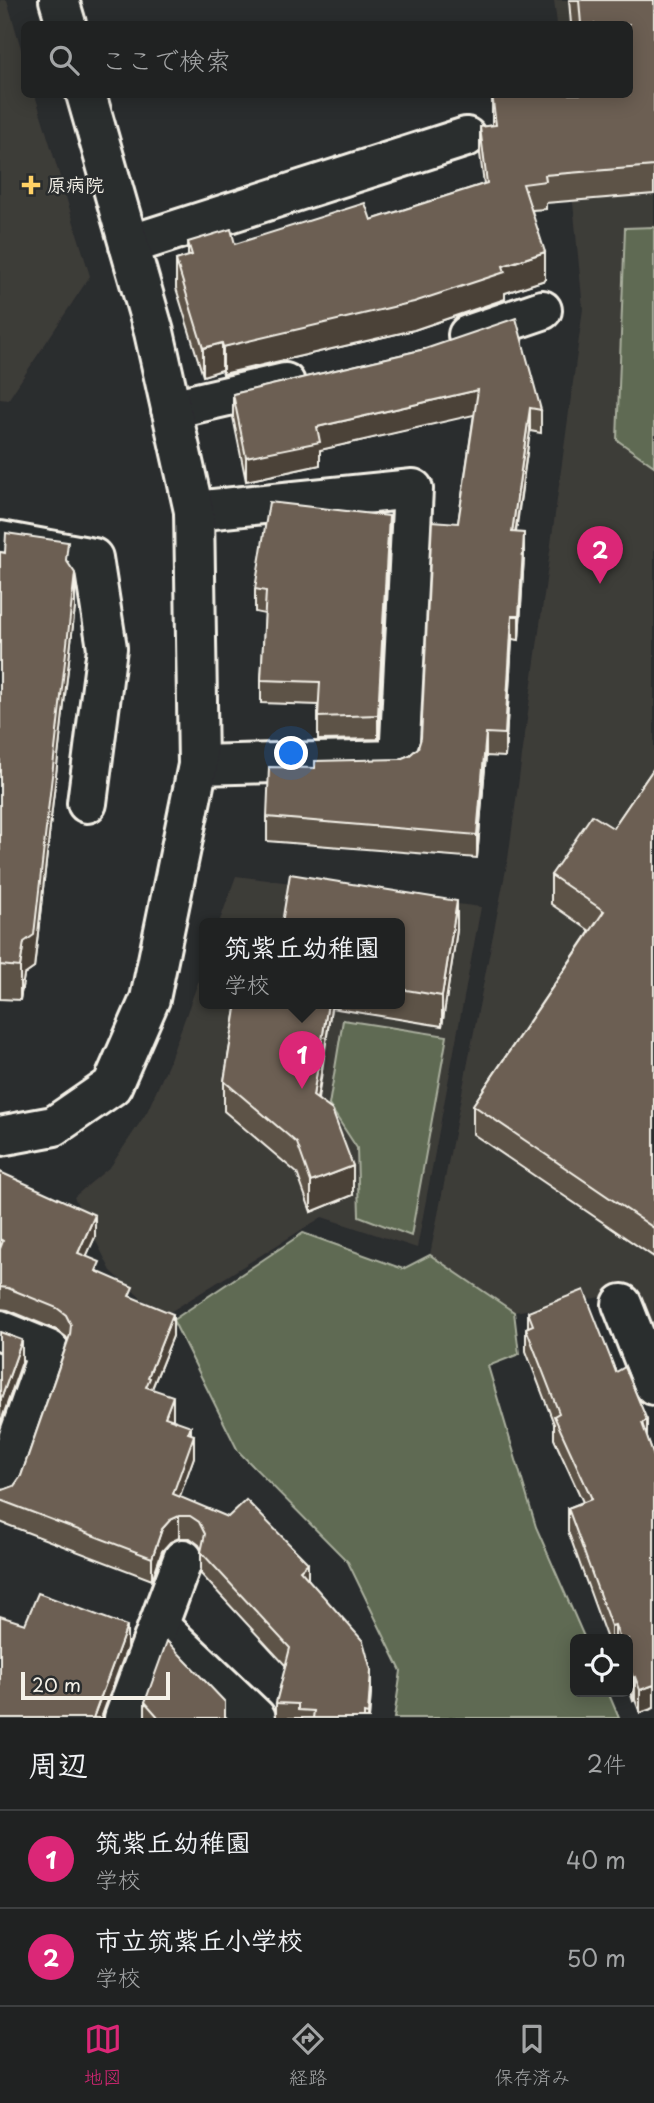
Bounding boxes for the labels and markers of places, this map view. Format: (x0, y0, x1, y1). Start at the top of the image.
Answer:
place label: 原病院 (47, 170, 104, 198)
marker: 原病院 (21, 175, 41, 195)
pin: 2 (577, 526, 623, 584)
pin: 1 (279, 1031, 325, 1089)

